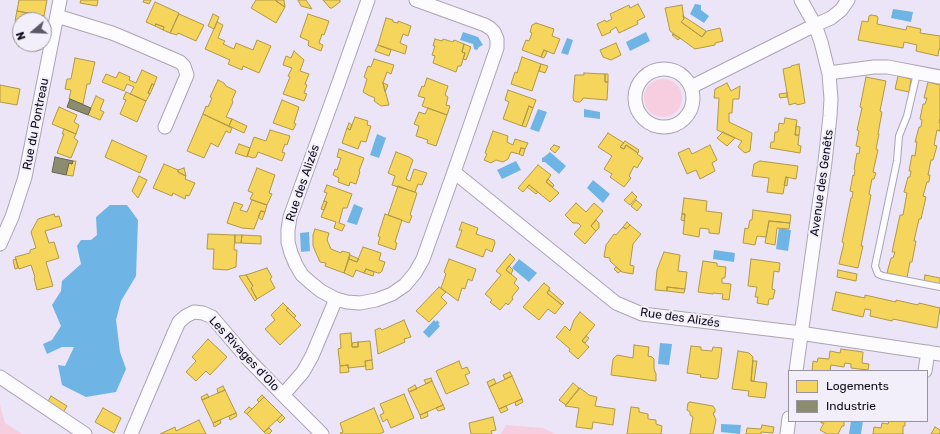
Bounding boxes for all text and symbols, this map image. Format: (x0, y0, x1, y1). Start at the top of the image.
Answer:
north arrow (12, 12, 52, 52)
text: N (14, 30, 29, 42)
street label: Rue du Pontreau (20, 77, 52, 171)
street label: Avenue des Genêts (807, 129, 837, 237)
street label: Rue des Alizés (283, 143, 323, 223)
street label: Rue des Alizés (639, 305, 721, 331)
street label: Les Rivages d'Olo (206, 314, 282, 394)
legend (788, 370, 928, 422)
text: Logements (826, 379, 889, 393)
text: Industrie (826, 399, 876, 413)

